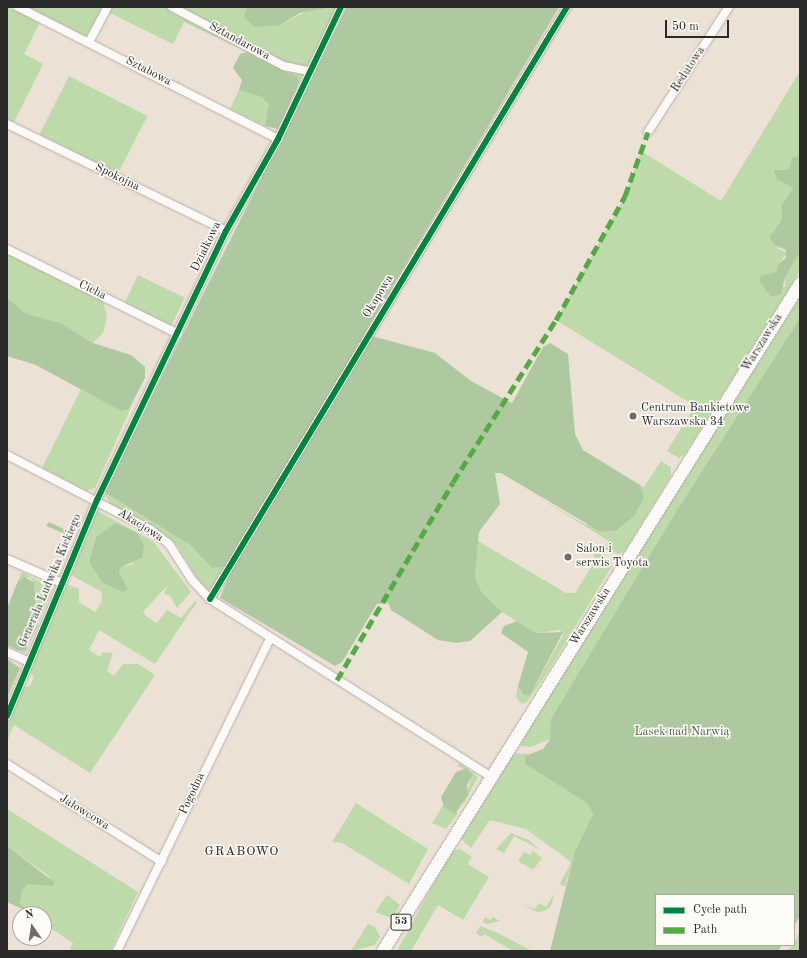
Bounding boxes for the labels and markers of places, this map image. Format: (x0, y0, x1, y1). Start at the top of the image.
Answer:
place label: Centrum Bankietowe Warszawska 34 (641, 402, 749, 430)
marker: Centrum Bankietowe Warszawska 34 (628, 411, 638, 421)
place label: Salon i serwis Toyota (576, 543, 648, 571)
marker: Salon i serwis Toyota (563, 552, 573, 562)

